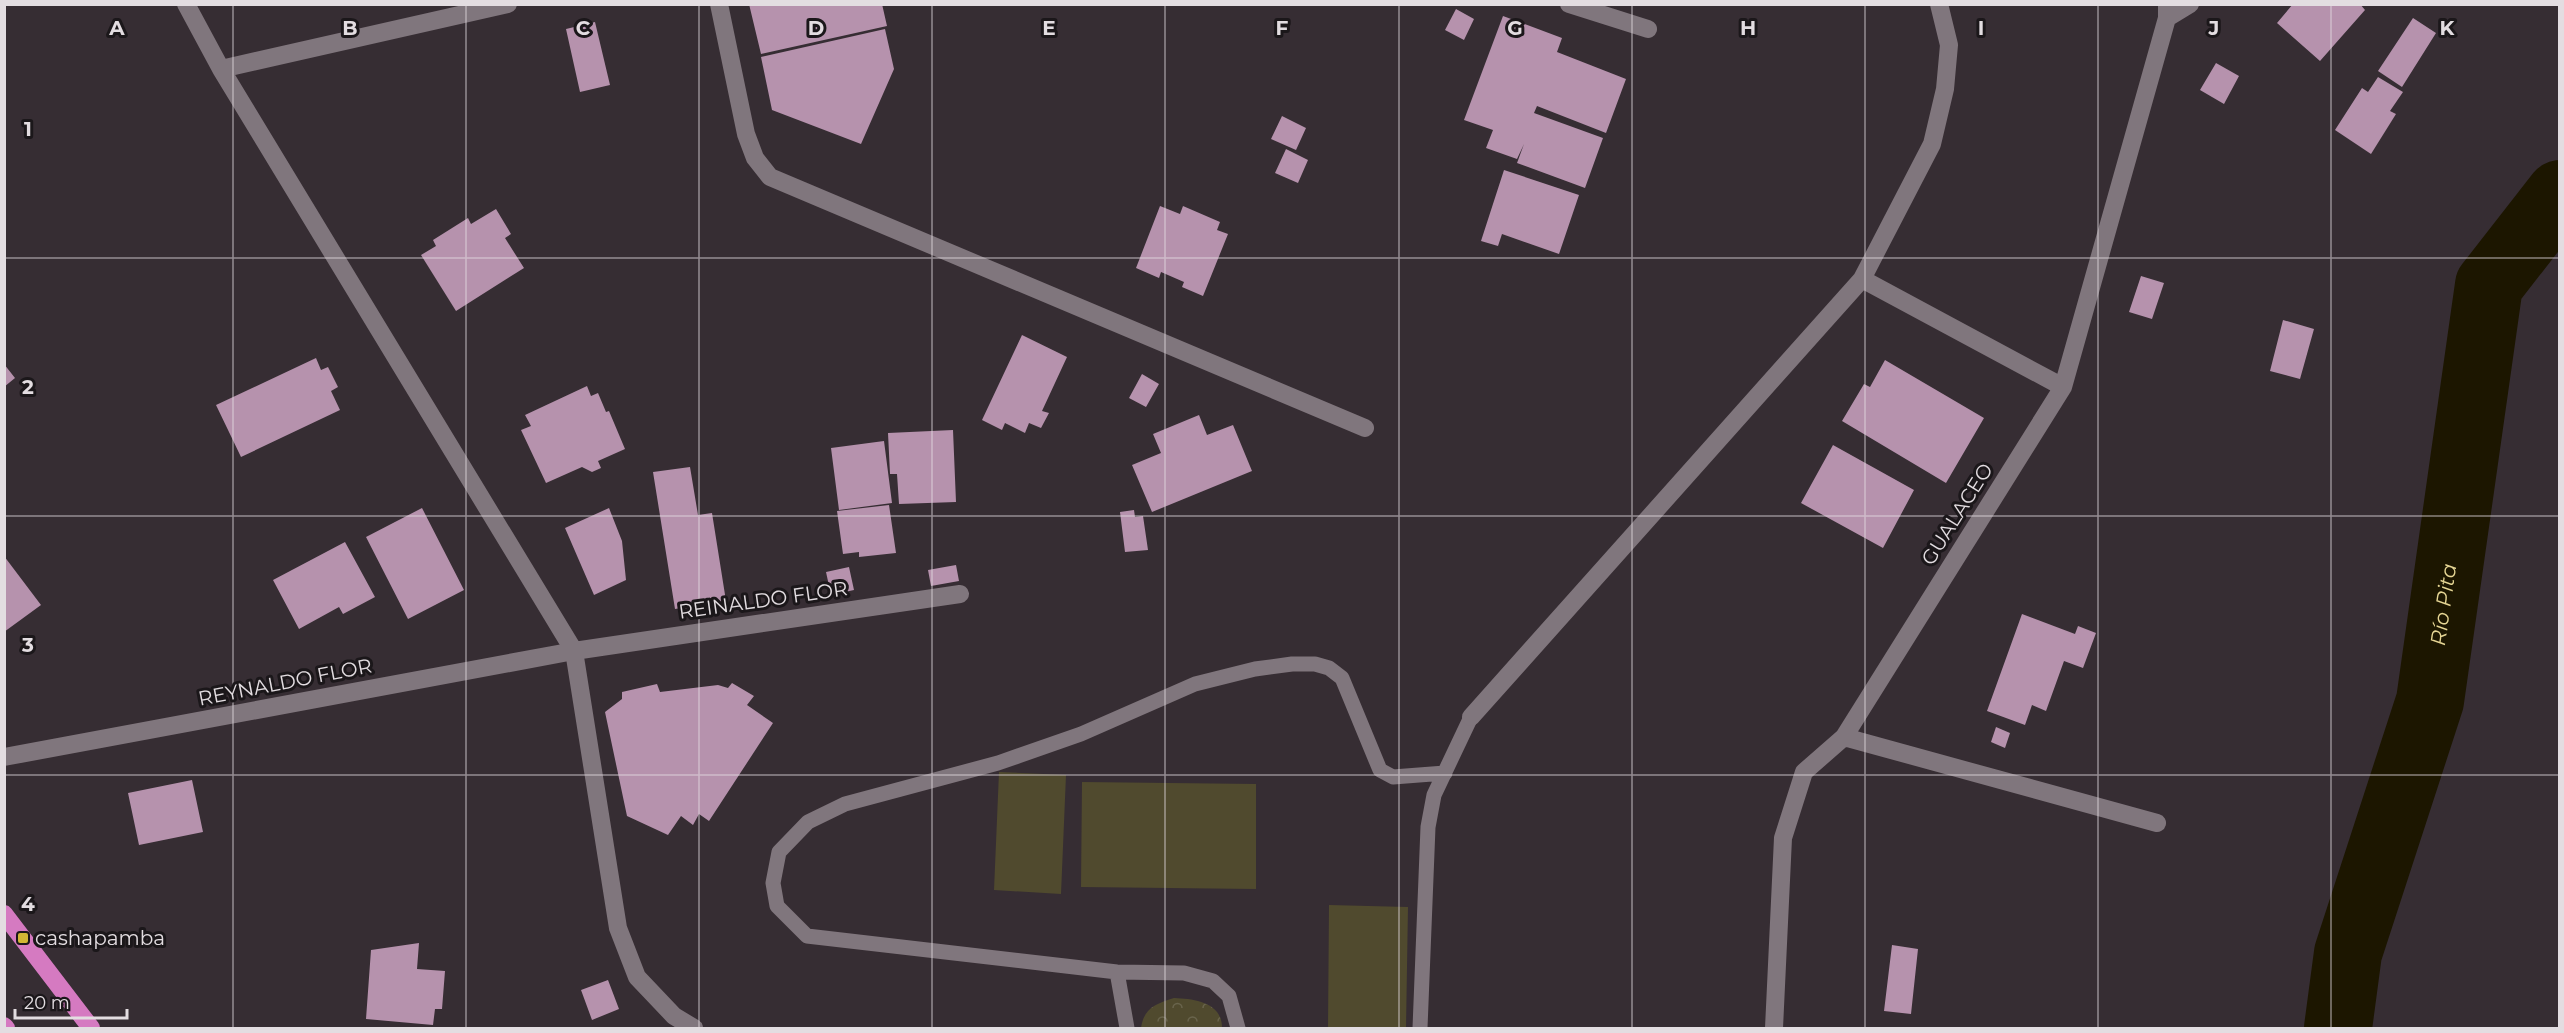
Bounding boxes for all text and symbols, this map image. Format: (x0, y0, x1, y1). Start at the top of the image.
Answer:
text: A (108, 16, 125, 40)
text: B (342, 16, 358, 40)
text: C (576, 16, 591, 40)
text: D (808, 16, 824, 40)
text: E (1042, 16, 1056, 40)
text: F (1276, 16, 1289, 40)
text: G (1507, 16, 1523, 40)
text: H (1740, 16, 1756, 40)
text: I (1978, 16, 1984, 40)
text: J (2208, 16, 2219, 40)
text: K (2440, 16, 2456, 40)
text: 1 (24, 117, 32, 141)
text: 2 (22, 375, 34, 399)
street label: GUALACEO (1916, 459, 1998, 569)
water label: Río Pita (2425, 562, 2461, 647)
street label: REINALDO FLOR (677, 576, 849, 624)
text: 3 (21, 633, 34, 657)
street label: REYNALDO FLOR (196, 653, 374, 711)
text: 4 (21, 892, 35, 916)
place label: cashapamba (35, 926, 165, 950)
marker: cashapamba (16, 931, 30, 945)
scale bar (15, 982, 128, 1020)
text: 20 m (24, 992, 70, 1014)

